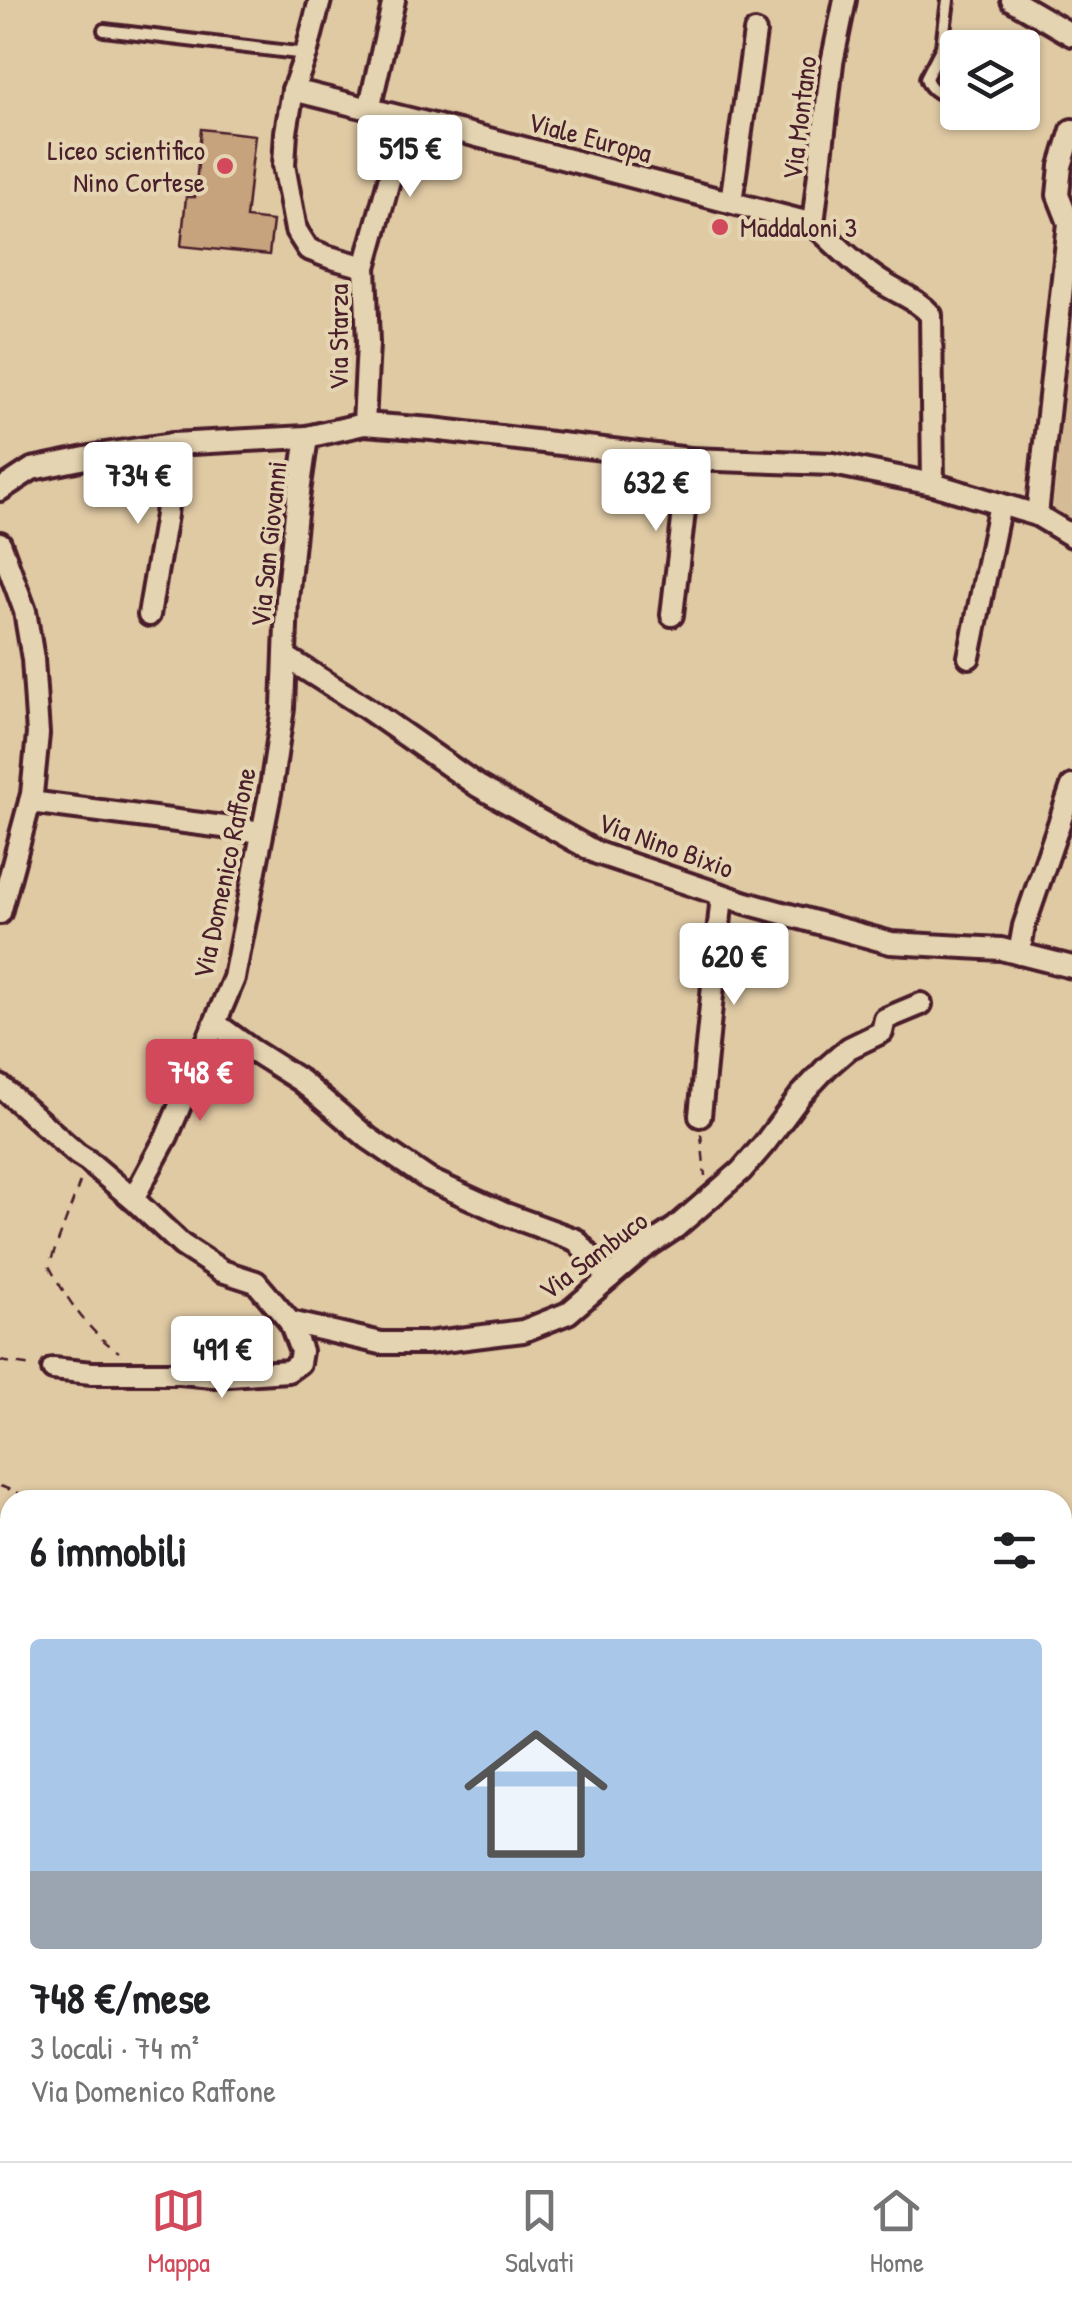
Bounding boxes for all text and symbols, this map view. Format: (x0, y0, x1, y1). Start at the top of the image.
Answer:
map controls (940, 30, 1040, 130)
button: layers (940, 30, 1040, 130)
street label: Via Montano (773, 54, 825, 182)
street label: Viale Europa (524, 102, 656, 172)
pin: 515 € (340, 115, 480, 200)
text: 515 € (379, 126, 441, 169)
place label: Liceo scientifico Nino Cortese (48, 131, 205, 201)
marker: Liceo scientifico Nino Cortese (214, 155, 236, 177)
place label: Maddaloni 3 (740, 208, 857, 246)
marker: Maddaloni 3 (709, 216, 731, 238)
street label: Via Starza (319, 284, 357, 390)
pin: 734 € (68, 442, 208, 527)
pin: 632 € (586, 449, 726, 534)
text: 734 € (106, 453, 170, 496)
street label: Via San Giovanni (240, 459, 296, 629)
text: 632 € (624, 460, 688, 503)
street label: Via Domenico Raffone (183, 764, 265, 982)
street label: Via Nino Bixio (593, 803, 739, 887)
pin: 620 € (664, 923, 804, 1008)
text: 620 € (702, 934, 766, 977)
pin: 748 € (130, 1039, 270, 1124)
text: 748 € (168, 1050, 232, 1093)
street label: Via Sambuco (531, 1202, 655, 1308)
pin: 491 € (152, 1316, 292, 1401)
text: 491 € (193, 1327, 251, 1370)
text: 6 immobili (30, 1522, 187, 1579)
icon: filters (987, 1523, 1042, 1578)
icon: home (446, 1704, 626, 1884)
text: 748 €/mese (30, 1969, 211, 2026)
text: 3 locali · 74 m² (30, 2026, 199, 2069)
text: Via Domenico Raffone (30, 2069, 276, 2112)
tab: Mappa (148, 2183, 210, 2281)
tab: Salvati (505, 2183, 574, 2281)
tab: Home (869, 2183, 924, 2281)

